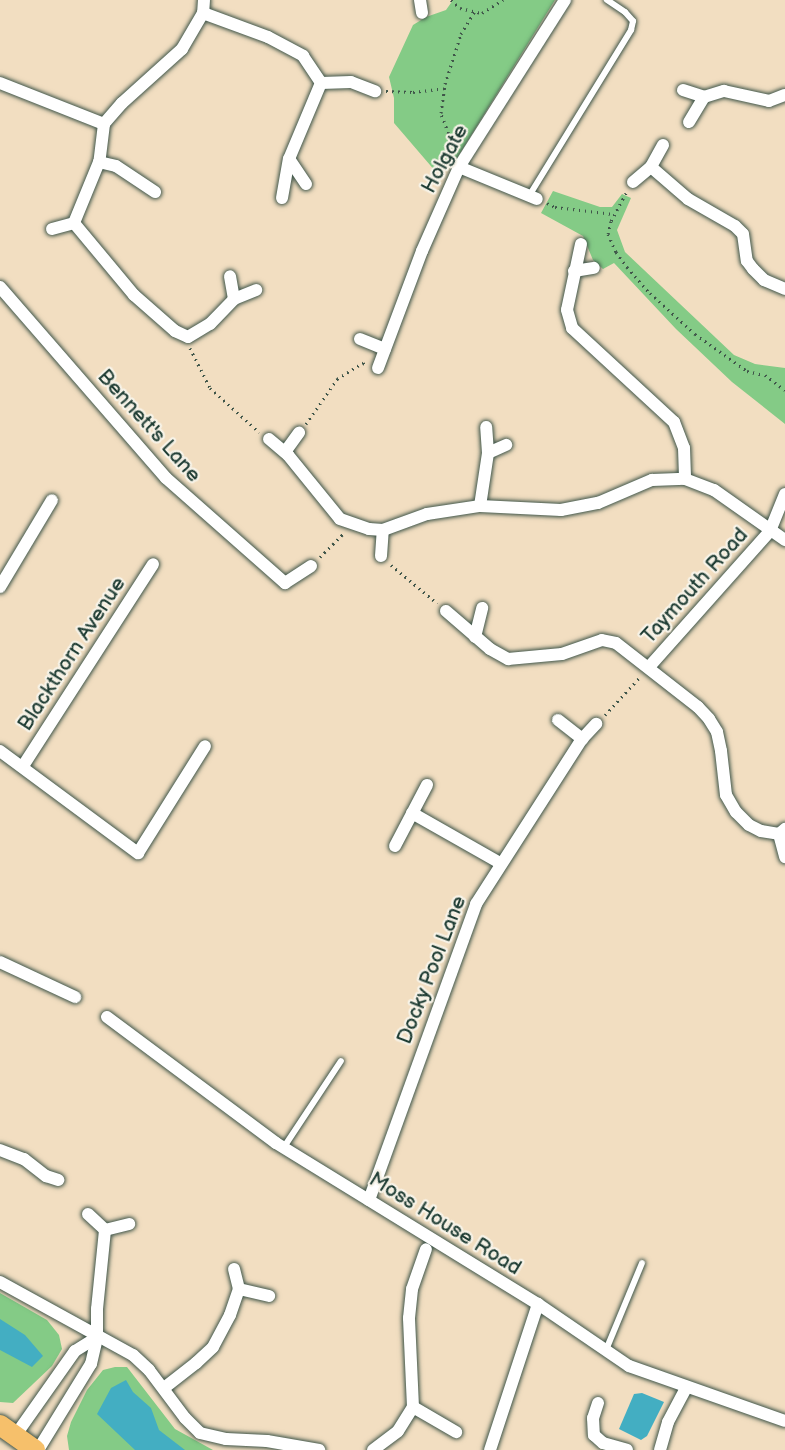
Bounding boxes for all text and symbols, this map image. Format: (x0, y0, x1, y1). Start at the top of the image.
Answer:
street label: Holgate (416, 120, 474, 198)
street label: Bennett's Lane (92, 364, 206, 488)
street label: Taymouth Road (636, 523, 754, 649)
street label: Blackthorn Avenue (13, 572, 131, 736)
street label: Docky Pool Lane (392, 892, 472, 1048)
street label: Moss House Road (364, 1167, 526, 1281)

